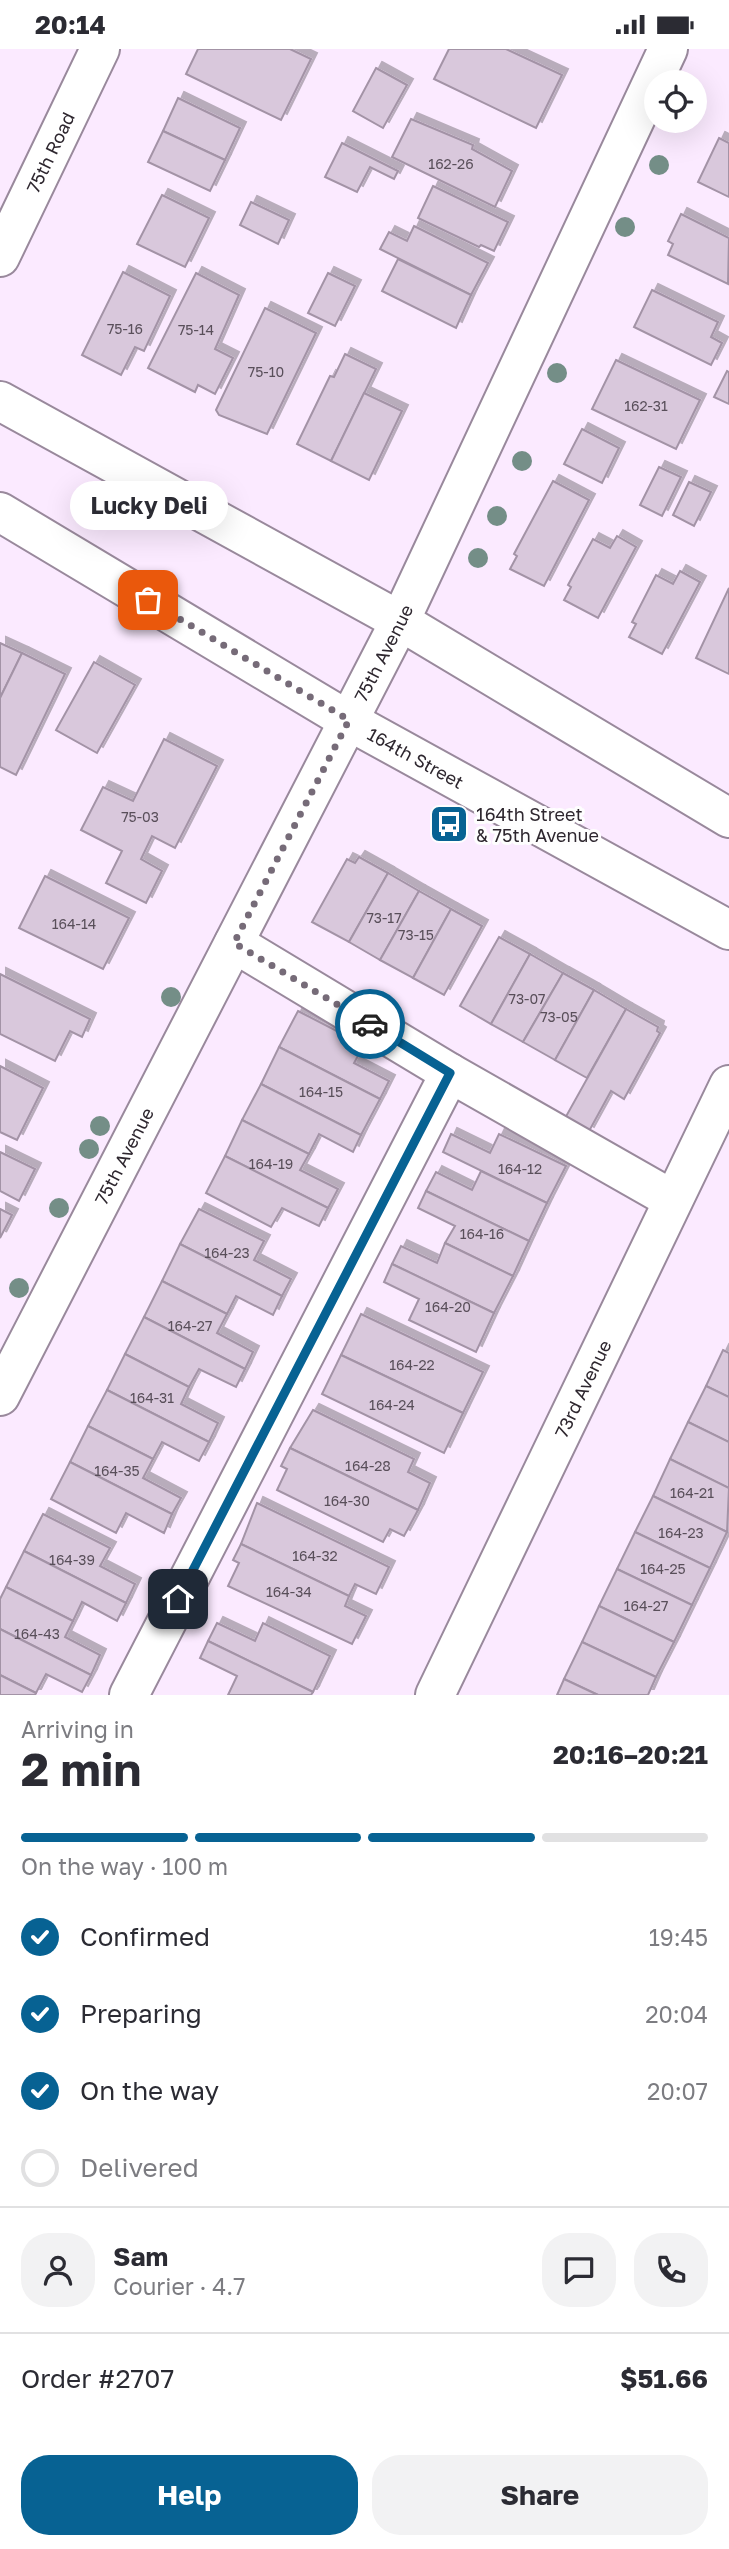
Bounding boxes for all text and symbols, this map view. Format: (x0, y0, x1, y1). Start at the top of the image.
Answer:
text: 20:14 (35, 9, 106, 40)
map controls (644, 70, 707, 133)
button: locate (644, 70, 707, 133)
street label: 75th Road (22, 109, 79, 196)
house number: 162-26 (428, 155, 474, 172)
house number: 75-16 (107, 320, 143, 337)
house number: 75-14 (178, 321, 214, 338)
house number: 75-10 (248, 363, 284, 380)
house number: 162-31 (624, 397, 668, 414)
callout: Lucky Deli (69, 481, 227, 530)
text: Lucky Deli (91, 491, 207, 519)
pin (118, 570, 178, 630)
icon: bag (129, 581, 167, 619)
street label: 75th Avenue (349, 601, 417, 705)
street label: 164th Street (364, 722, 468, 793)
bus stop icon: 164th Street & 75th Avenue (428, 803, 470, 845)
place label: 164th Street & 75th Avenue (476, 803, 599, 846)
house number: 75-03 (121, 808, 159, 825)
house number: 73-17 (366, 909, 402, 926)
house number: 164-14 (52, 915, 96, 932)
house number: 73-15 (398, 926, 434, 943)
courier (335, 989, 405, 1059)
house number: 73-07 (508, 990, 546, 1007)
icon: car (351, 1005, 389, 1043)
house number: 73-05 (540, 1008, 578, 1025)
house number: 164-15 (299, 1083, 343, 1100)
street label: 75th Avenue (90, 1104, 158, 1208)
house number: 164-19 (249, 1155, 293, 1172)
house number: 164-12 (498, 1160, 542, 1177)
house number: 164-16 (460, 1225, 504, 1242)
house number: 164-23 (204, 1244, 250, 1261)
house number: 164-20 (425, 1298, 471, 1315)
house number: 164-27 (168, 1317, 212, 1334)
street label: 73rd Avenue (550, 1336, 616, 1441)
house number: 164-22 (389, 1356, 435, 1373)
house number: 164-31 (130, 1389, 174, 1406)
house number: 164-24 (369, 1396, 415, 1413)
house number: 164-28 (345, 1457, 391, 1474)
house number: 164-35 (94, 1462, 140, 1479)
house number: 164-21 (670, 1484, 714, 1501)
house number: 164-30 (324, 1492, 370, 1509)
house number: 164-23 (658, 1524, 704, 1541)
house number: 164-32 (292, 1547, 338, 1564)
house number: 164-39 (49, 1551, 95, 1568)
house number: 164-25 (640, 1560, 686, 1577)
pin (148, 1569, 208, 1629)
icon: home (159, 1580, 197, 1618)
house number: 164-34 (266, 1583, 312, 1600)
house number: 164-27 (624, 1597, 668, 1614)
house number: 164-43 (14, 1625, 60, 1642)
text: Arriving in (21, 1715, 134, 1743)
text: 20:16–20:21 (553, 1739, 708, 1770)
text: 2 min (21, 1741, 141, 1796)
text: On the way · 100 m (21, 1852, 228, 1880)
icon: check (21, 1918, 59, 1956)
text: Confirmed (80, 1921, 210, 1952)
text: 19:45 (649, 1923, 708, 1951)
icon: check (21, 1995, 59, 2033)
text: Preparing (80, 1998, 202, 2029)
text: 20:04 (645, 2000, 708, 2028)
icon: check (21, 2072, 59, 2110)
text: On the way (80, 2075, 219, 2106)
text: 20:07 (647, 2077, 708, 2105)
text: Delivered (80, 2152, 199, 2183)
button: person (21, 2233, 95, 2307)
button: chat (542, 2233, 616, 2307)
button: phone (634, 2233, 708, 2307)
text: Sam (113, 2241, 168, 2272)
text: Courier · 4.7 (113, 2272, 245, 2300)
text: Order #2707 (21, 2363, 174, 2394)
text: $51.66 (620, 2363, 708, 2394)
button: Help (21, 2455, 358, 2535)
button: Share (372, 2455, 708, 2535)

